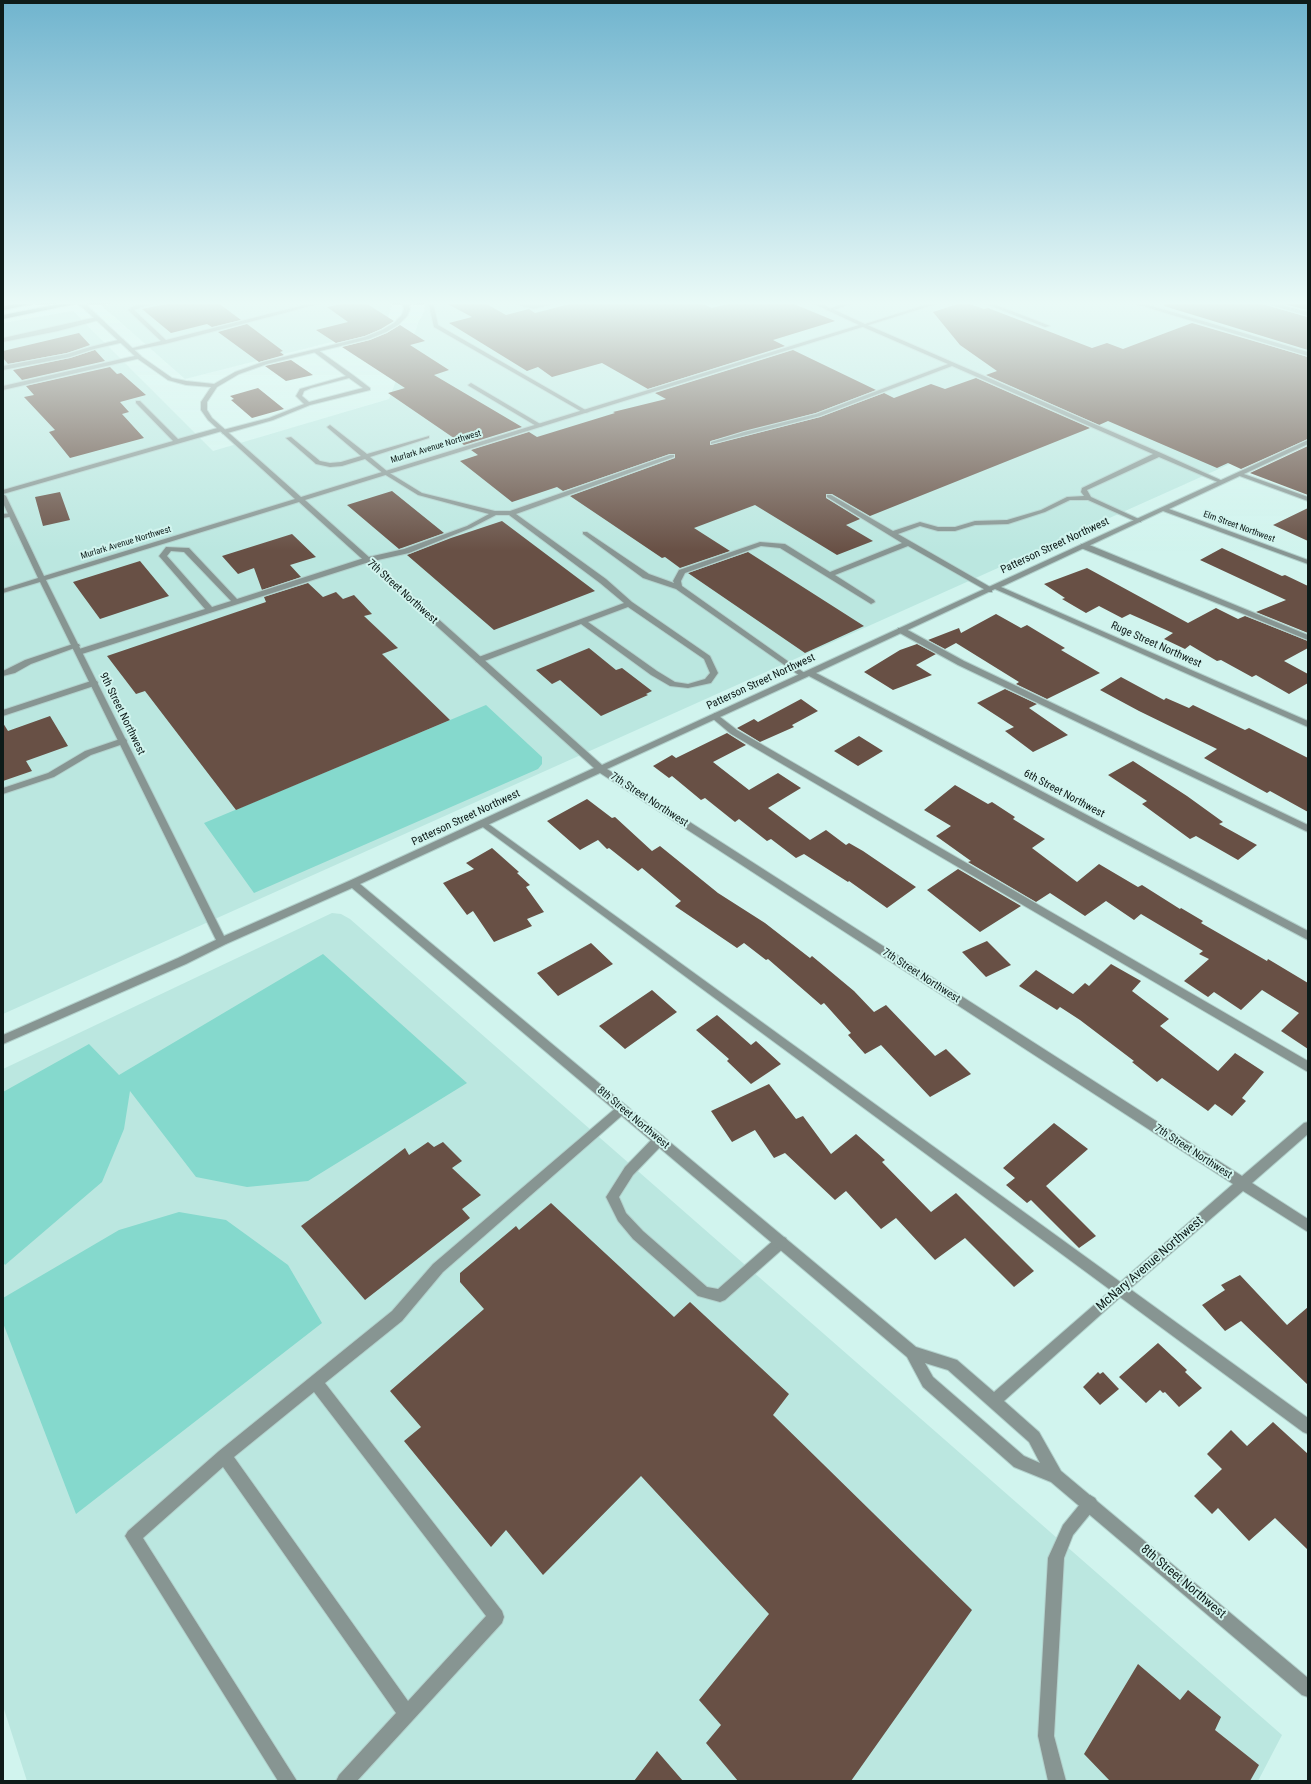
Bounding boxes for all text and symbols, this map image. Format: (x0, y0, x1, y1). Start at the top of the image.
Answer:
street label: Murlark Avenue Northwest (389, 428, 483, 466)
street label: Elm Street Northwest (1202, 509, 1276, 545)
street label: Patterson Street Northwest (999, 515, 1111, 577)
street label: Murlark Avenue Northwest (79, 524, 173, 562)
street label: 7th Street Northwest (364, 557, 440, 627)
street label: Ruge Street Northwest (1109, 619, 1203, 671)
street label: Patterson Street Northwest (705, 651, 817, 713)
street label: 9th Street Northwest (96, 671, 148, 757)
street label: 6th Street Northwest (1021, 767, 1107, 821)
street label: 7th Street Northwest (608, 770, 690, 830)
street label: Patterson Street Northwest (410, 787, 522, 849)
street label: 7th Street Northwest (880, 946, 962, 1006)
street label: 8th Street Northwest (594, 1084, 672, 1152)
street label: 7th Street Northwest (1152, 1122, 1234, 1182)
street label: McNary Avenue Northwest (1093, 1213, 1207, 1315)
street label: 8th Street Northwest (1137, 1542, 1229, 1622)

